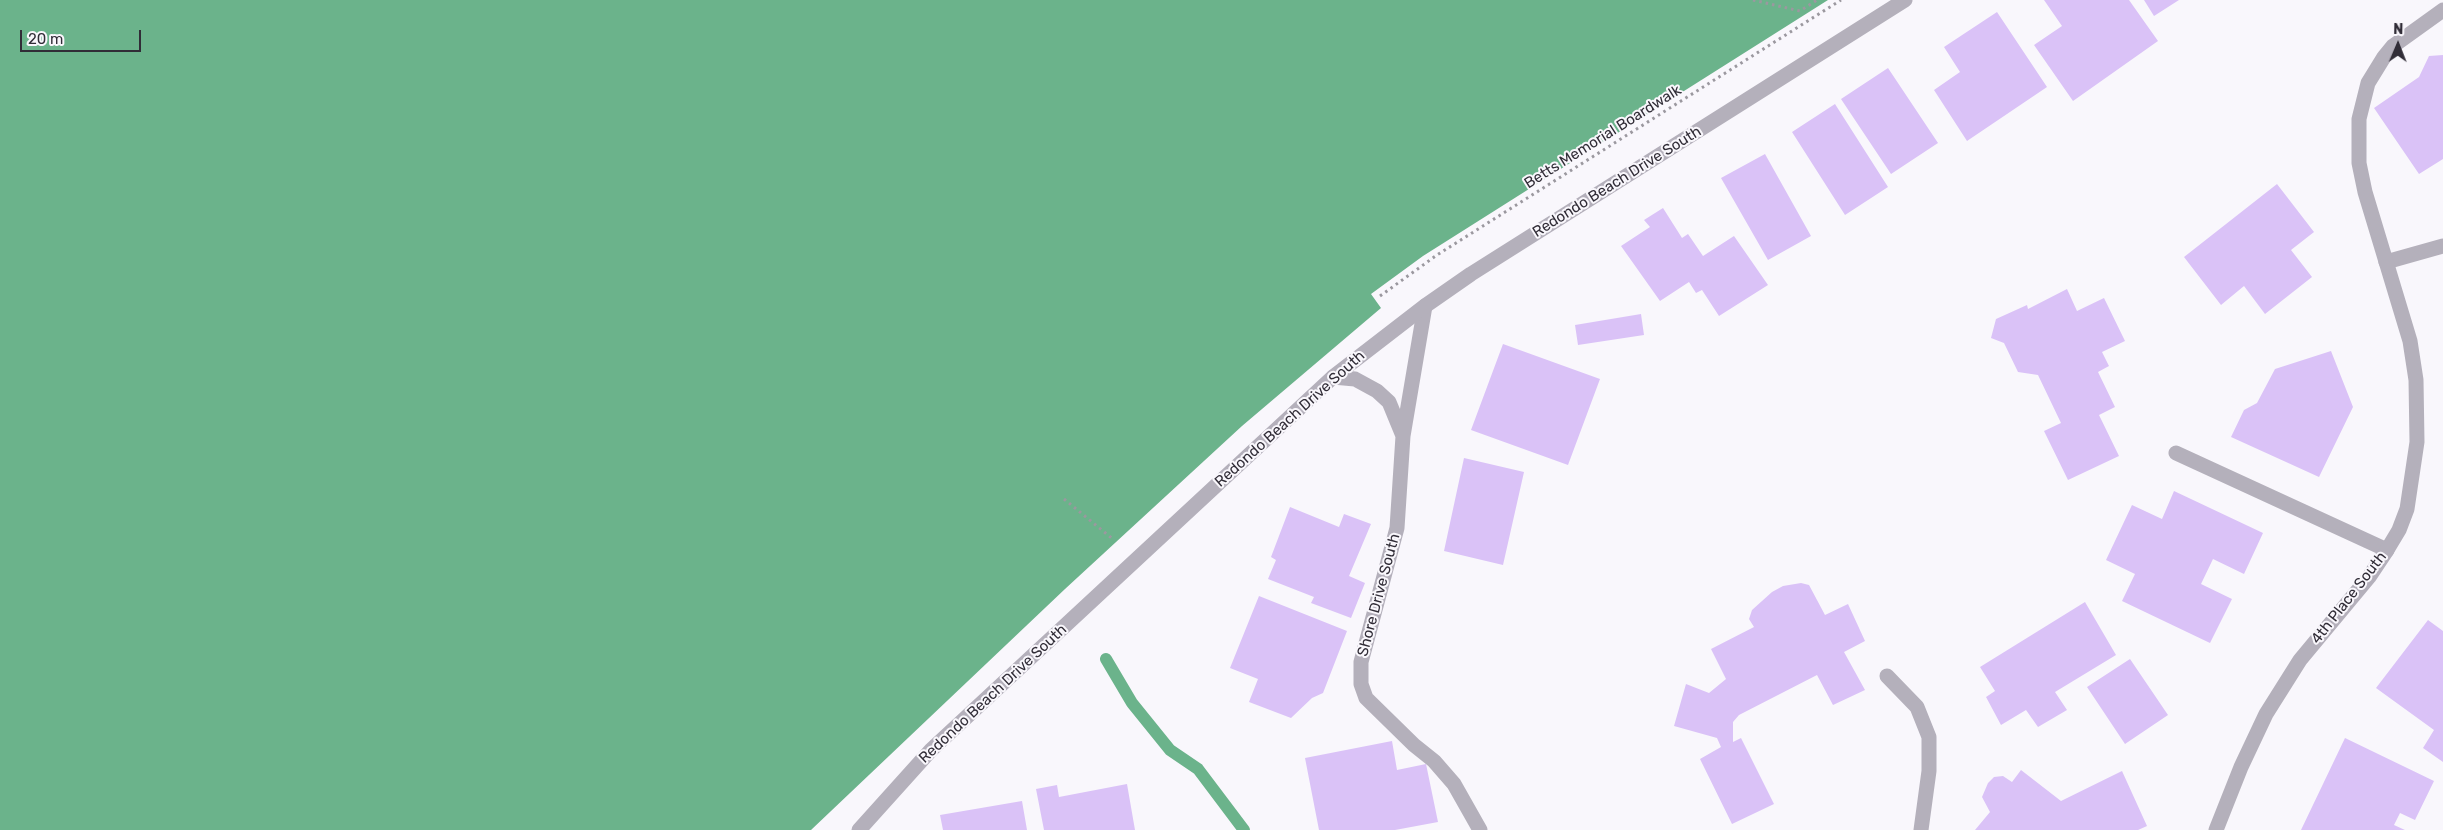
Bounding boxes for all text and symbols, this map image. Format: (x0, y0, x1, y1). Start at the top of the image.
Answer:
scale bar (22, 20, 144, 52)
north arrow (2373, 20, 2423, 70)
text: N (2393, 21, 2403, 38)
text: 20 m (28, 30, 63, 48)
street label: Betts Memorial Boardwalk (1521, 81, 1685, 193)
street label: Redondo Beach Drive South (1529, 123, 1705, 241)
street label: Redondo Beach Drive South (1211, 347, 1369, 491)
street label: Shore Drive South (1354, 532, 1404, 658)
street label: 4th Place South (2307, 548, 2391, 648)
street label: Redondo Beach Drive South (915, 621, 1071, 767)

